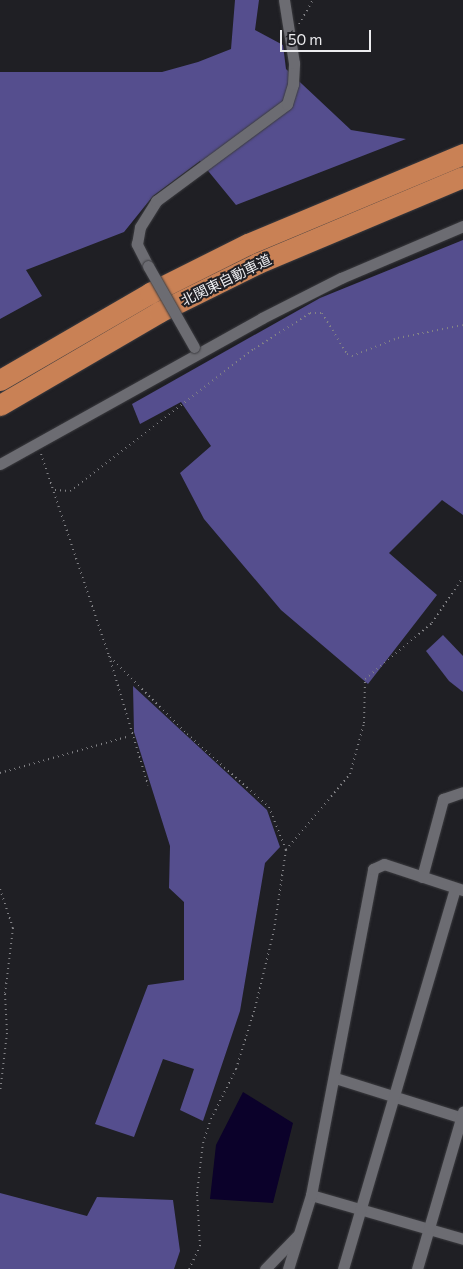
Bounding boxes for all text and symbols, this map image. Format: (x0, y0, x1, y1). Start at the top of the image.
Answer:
scale bar (283, 20, 374, 52)
text: 50 m (288, 30, 322, 48)
street label: 北関東自動車道 (178, 251, 274, 309)

